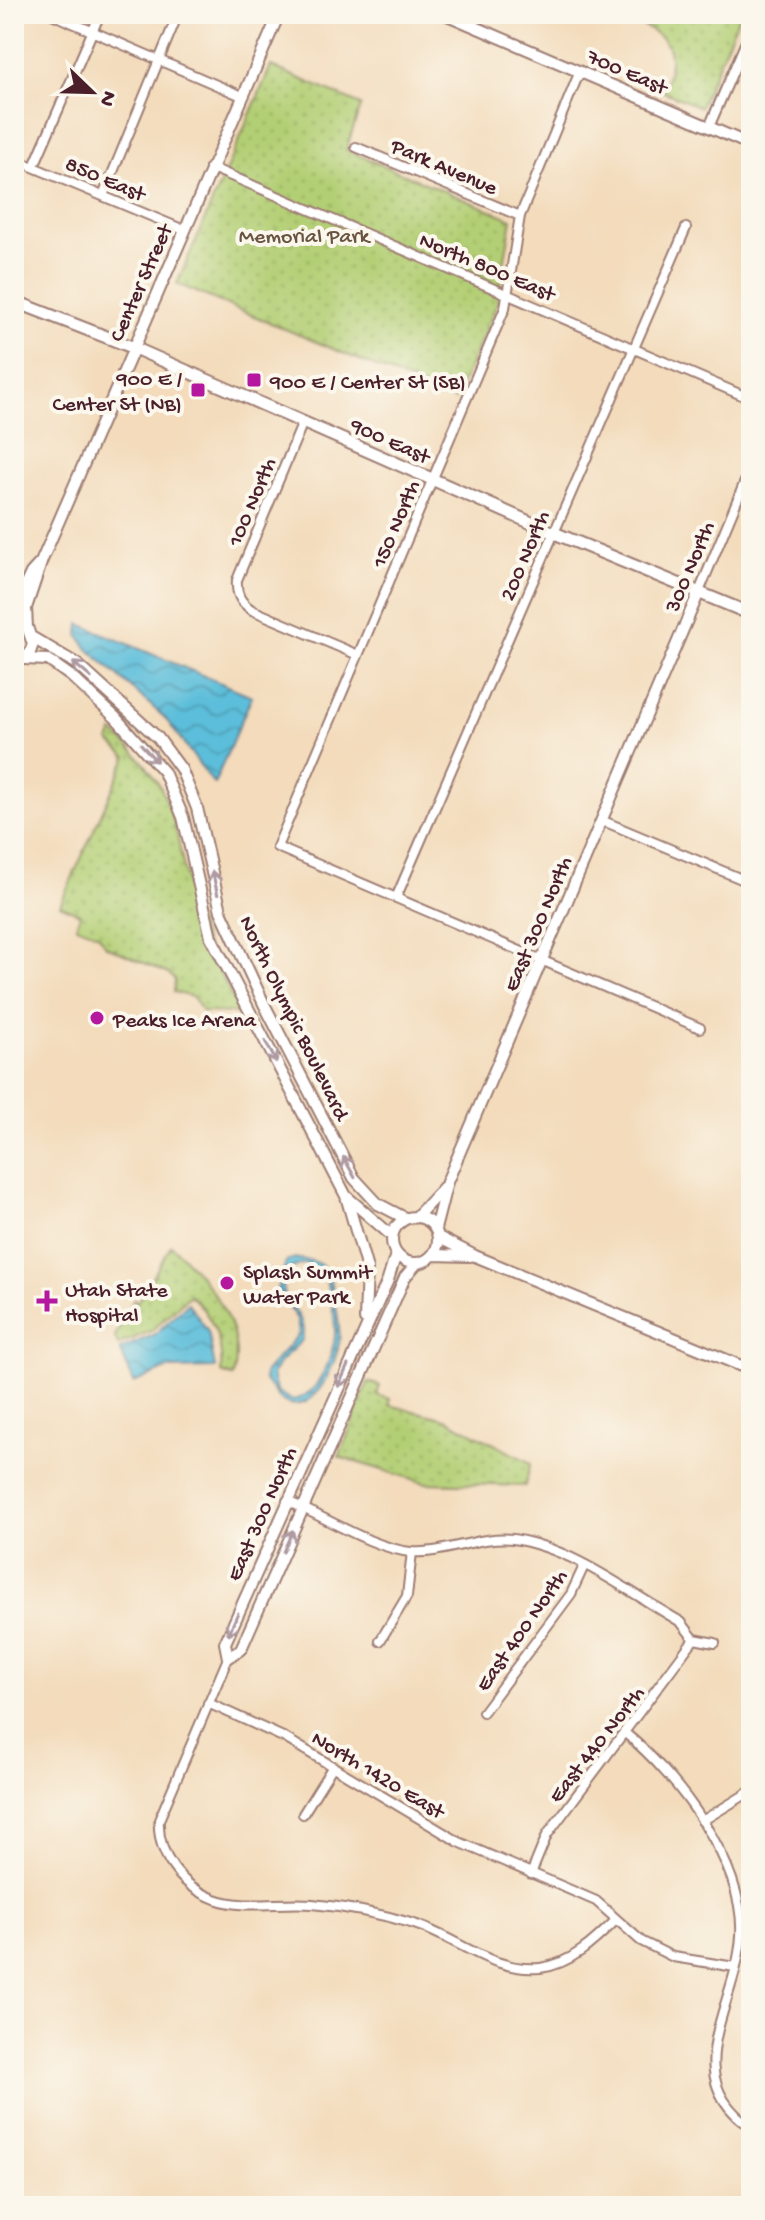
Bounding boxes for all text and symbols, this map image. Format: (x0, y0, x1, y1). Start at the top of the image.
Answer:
street label: 700 East (581, 45, 672, 103)
north arrow (52, 52, 132, 132)
text: N (92, 87, 122, 110)
street label: Park Avenue (385, 134, 501, 203)
street label: 850 East (61, 152, 150, 210)
street label: Center Street (105, 219, 181, 346)
park label: Memorial Park (239, 225, 371, 251)
street label: North 800 East (415, 228, 560, 310)
place label: 900 E / Center St (NB) (52, 368, 183, 419)
marker: 900 E / Center St (SB) (245, 371, 263, 389)
place label: 900 E / Center St (SB) (269, 371, 466, 397)
marker: 900 E / Center St (NB) (189, 381, 207, 399)
street label: 900 East (345, 413, 435, 472)
street label: 100 North (223, 454, 284, 552)
street label: 150 North (367, 477, 428, 573)
street label: 200 North (496, 507, 557, 606)
street label: 300 North (661, 518, 722, 618)
one-way arrow (72, 661, 92, 679)
one-way arrow (140, 743, 158, 763)
street label: East 300 North (500, 853, 580, 996)
one-way arrow (207, 870, 222, 896)
street label: North Olympic Boulevard (232, 912, 354, 1127)
marker: Peaks Ice Arena (88, 1009, 106, 1027)
place label: Peaks Ice Arena (112, 1009, 257, 1035)
one-way arrow (263, 1040, 279, 1064)
one-way arrow (341, 1156, 357, 1180)
place label: Splash Summit Water Park (243, 1261, 374, 1312)
marker: Splash Summit Water Park (218, 1274, 236, 1292)
place label: Utah State Hospital (65, 1279, 168, 1330)
marker: Utah State Hospital (36, 1290, 58, 1312)
one-way arrow (335, 1364, 350, 1388)
street label: East 300 North (222, 1443, 305, 1586)
one-way arrow (282, 1529, 297, 1554)
street label: East 400 North (472, 1565, 575, 1697)
one-way arrow (225, 1611, 240, 1635)
street label: East 440 North (544, 1682, 652, 1809)
street label: North 1420 East (306, 1727, 450, 1827)

